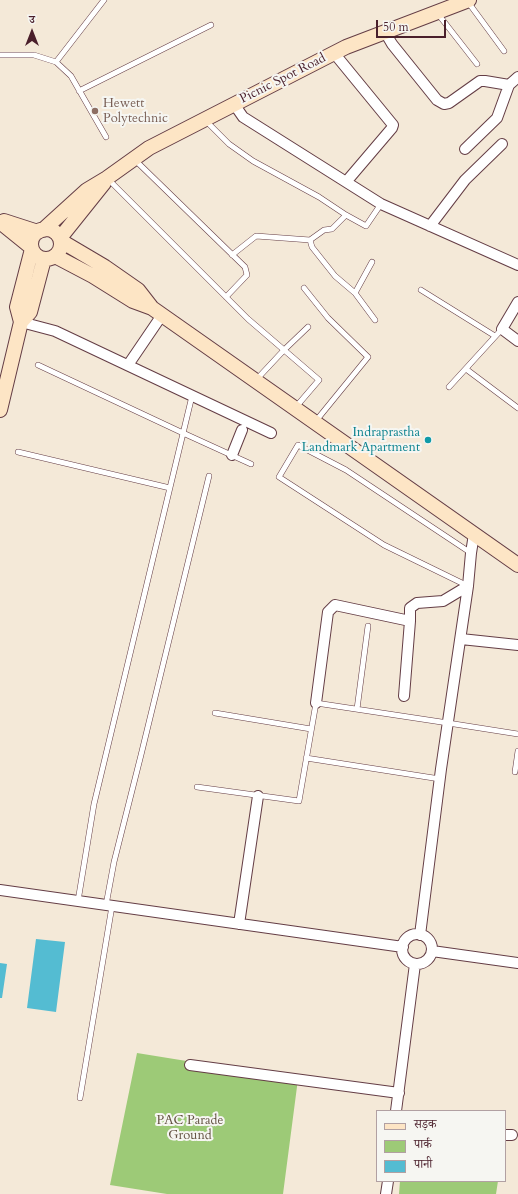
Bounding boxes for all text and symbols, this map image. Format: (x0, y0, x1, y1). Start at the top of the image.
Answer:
north arrow (12, 12, 52, 52)
text: उ (29, 12, 35, 27)
scale bar (378, 12, 448, 38)
text: 50 m (383, 19, 409, 35)
street label: Picnic Spot Road (237, 51, 329, 107)
place label: Hewett Polytechnic (103, 96, 168, 127)
marker: Hewett Polytechnic (90, 106, 100, 116)
place label: Indraprastha Landmark Apartment (301, 425, 420, 456)
marker: Indraprastha Landmark Apartment (423, 435, 433, 445)
legend (376, 1110, 506, 1182)
park label: PAC Parade Ground (157, 1113, 223, 1144)
text: सड़क (414, 1116, 437, 1132)
text: पार्क (414, 1136, 432, 1152)
text: पानी (414, 1156, 432, 1172)

